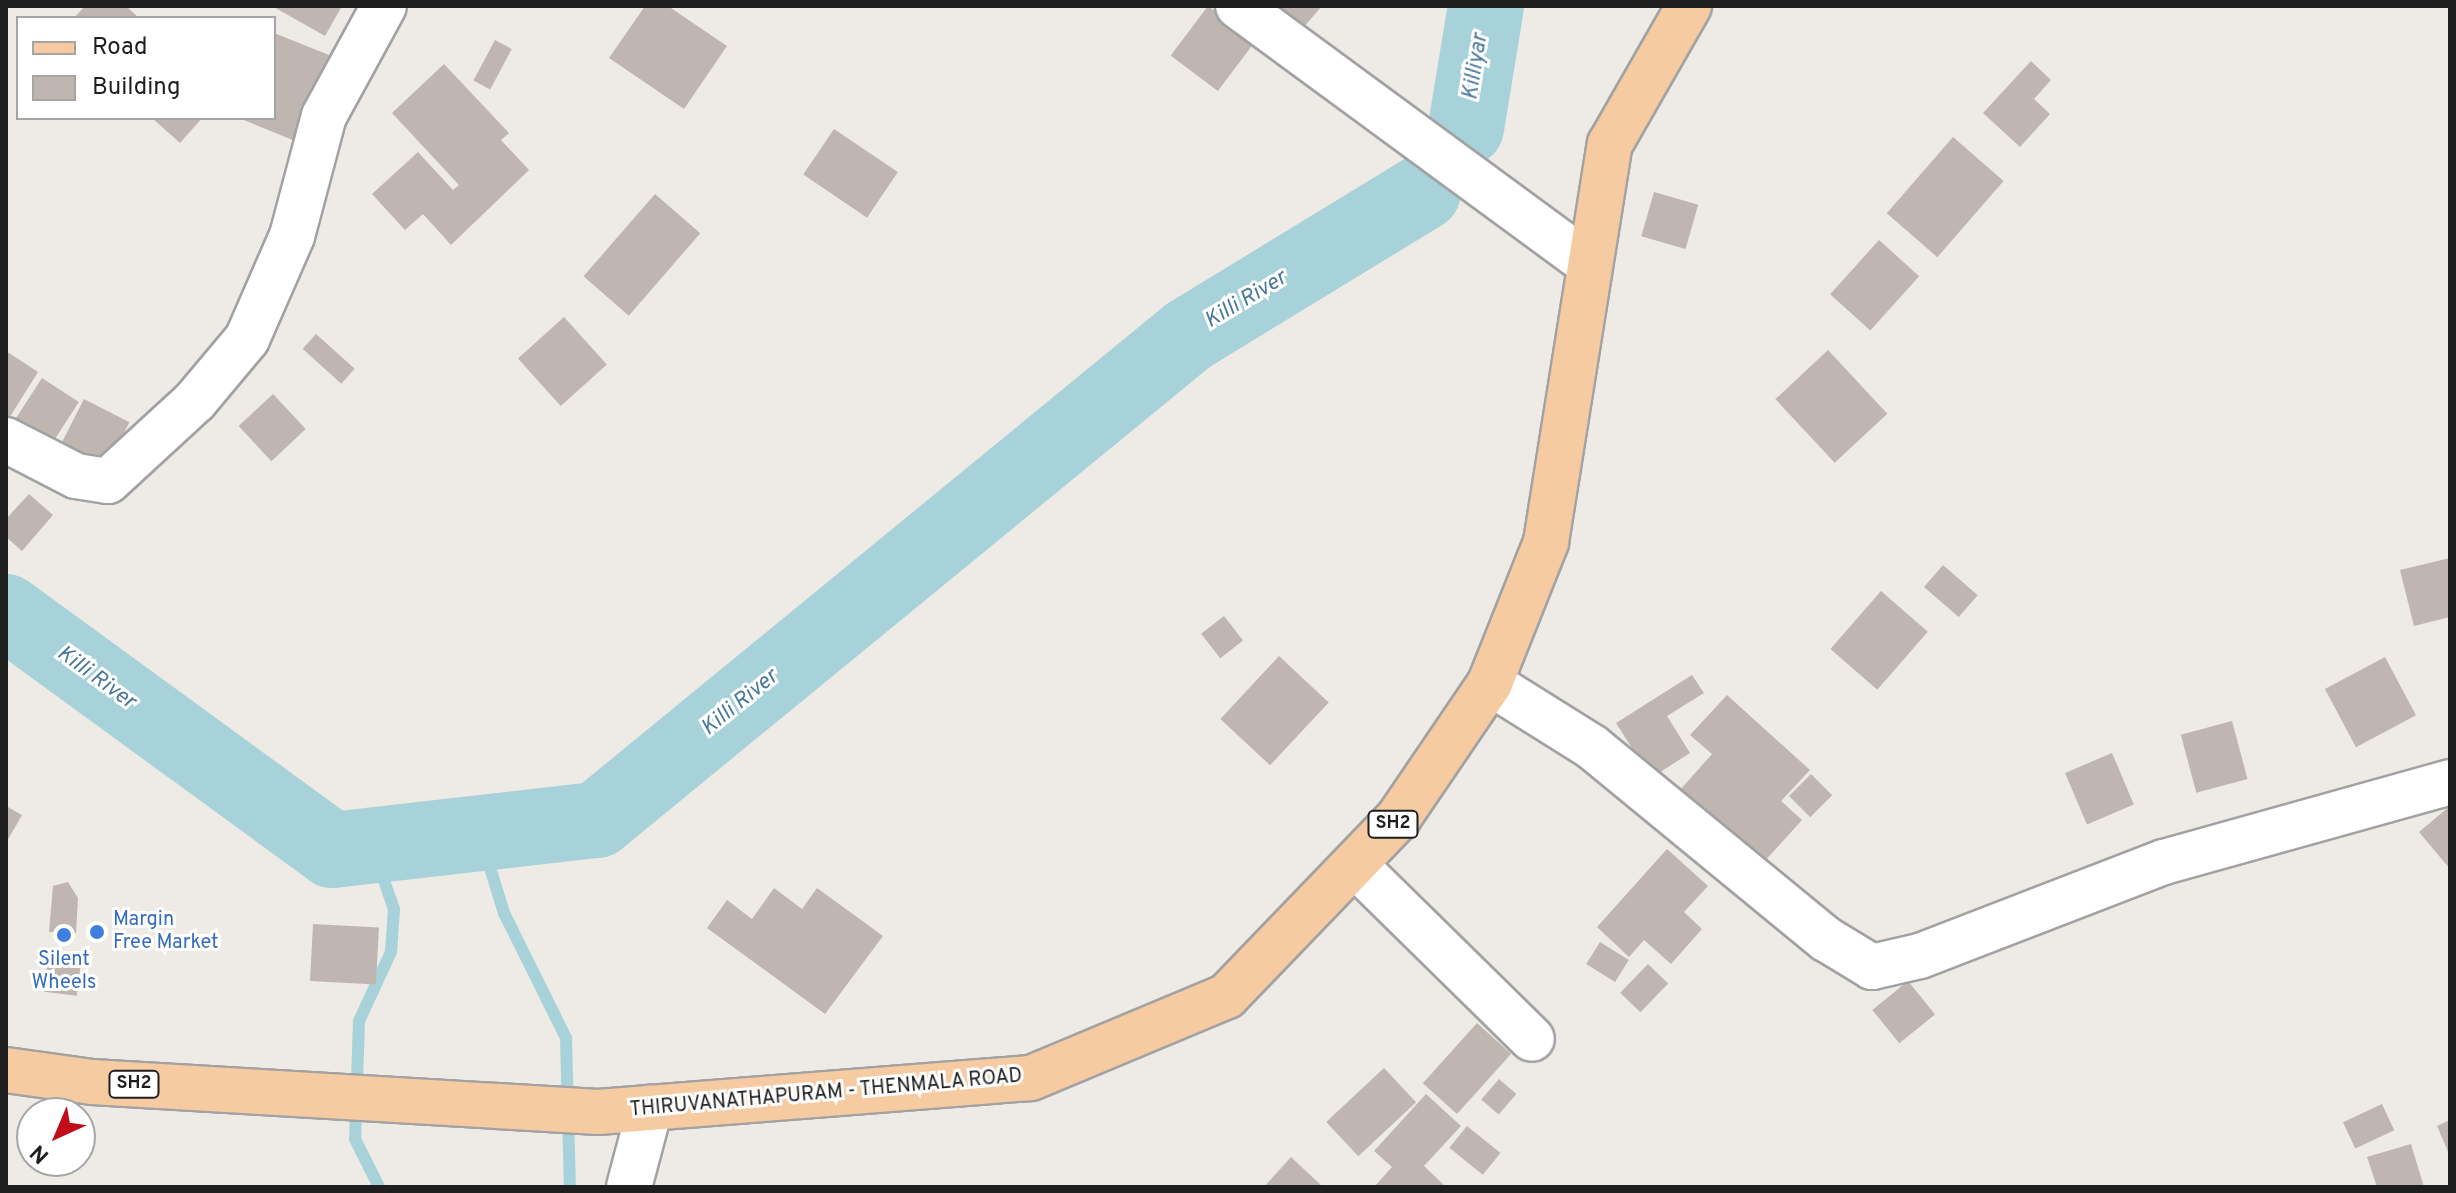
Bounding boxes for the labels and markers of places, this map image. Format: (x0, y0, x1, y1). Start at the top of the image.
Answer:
place label: Margin Free Market (113, 908, 219, 955)
marker: Margin Free Market (88, 923, 106, 941)
marker: Silent Wheels (55, 926, 73, 944)
place label: Silent Wheels (32, 948, 96, 995)

